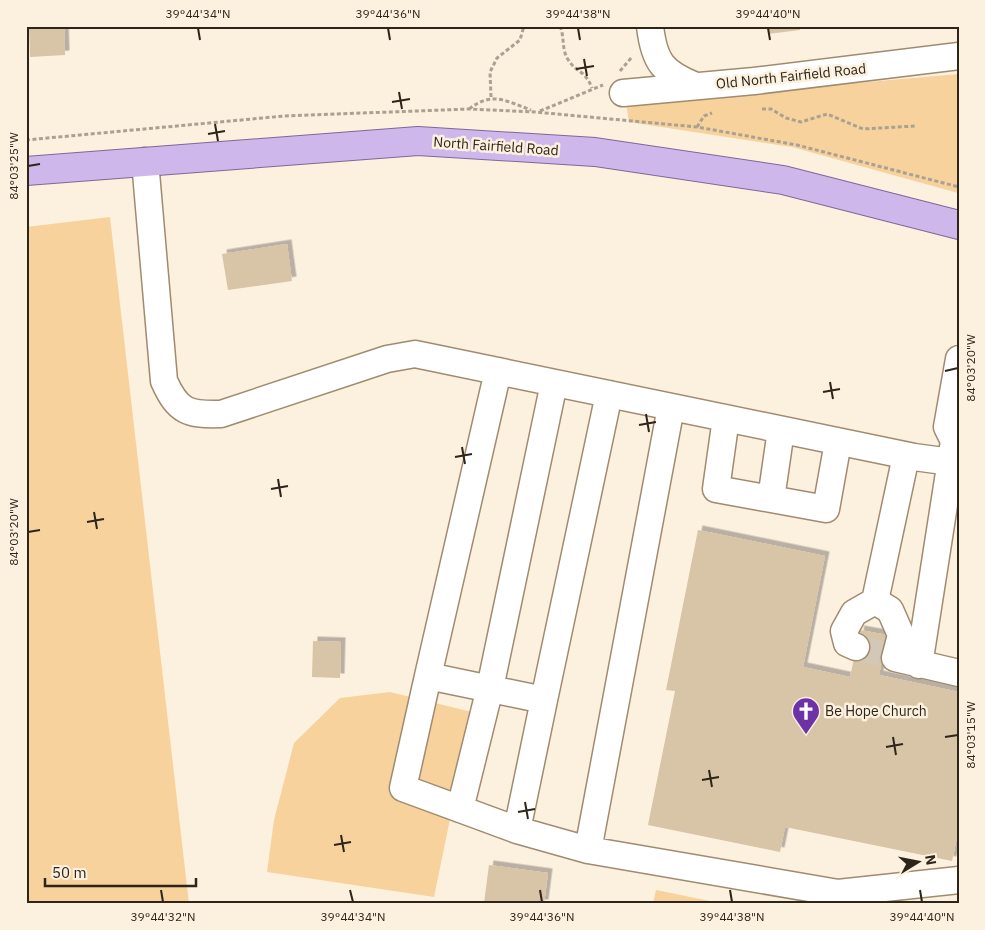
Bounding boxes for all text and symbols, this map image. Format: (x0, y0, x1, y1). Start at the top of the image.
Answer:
text: 39°44'34"N (165, 6, 231, 21)
text: 39°44'36"N (355, 6, 421, 21)
text: 39°44'38"N (545, 6, 611, 21)
text: 39°44'40"N (735, 6, 801, 21)
street label: Old North Fairfield Road (715, 59, 867, 93)
text: 84°03'25"W (6, 132, 21, 200)
street label: North Fairfield Road (433, 133, 559, 159)
text: 84°03'20"W (963, 334, 978, 402)
text: 84°03'20"W (6, 498, 21, 566)
church icon: Be Hope Church (791, 696, 821, 735)
text: 84°03'15"W (963, 701, 978, 769)
place label: Be Hope Church (825, 702, 927, 720)
north arrow (892, 838, 942, 888)
text: N (921, 853, 941, 866)
scale bar (45, 855, 196, 887)
text: 50 m (52, 863, 87, 882)
text: 39°44'32"N (130, 909, 196, 924)
text: 39°44'34"N (320, 909, 386, 924)
text: 39°44'36"N (509, 909, 575, 924)
text: 39°44'38"N (699, 909, 765, 924)
text: 39°44'40"N (889, 909, 955, 924)

